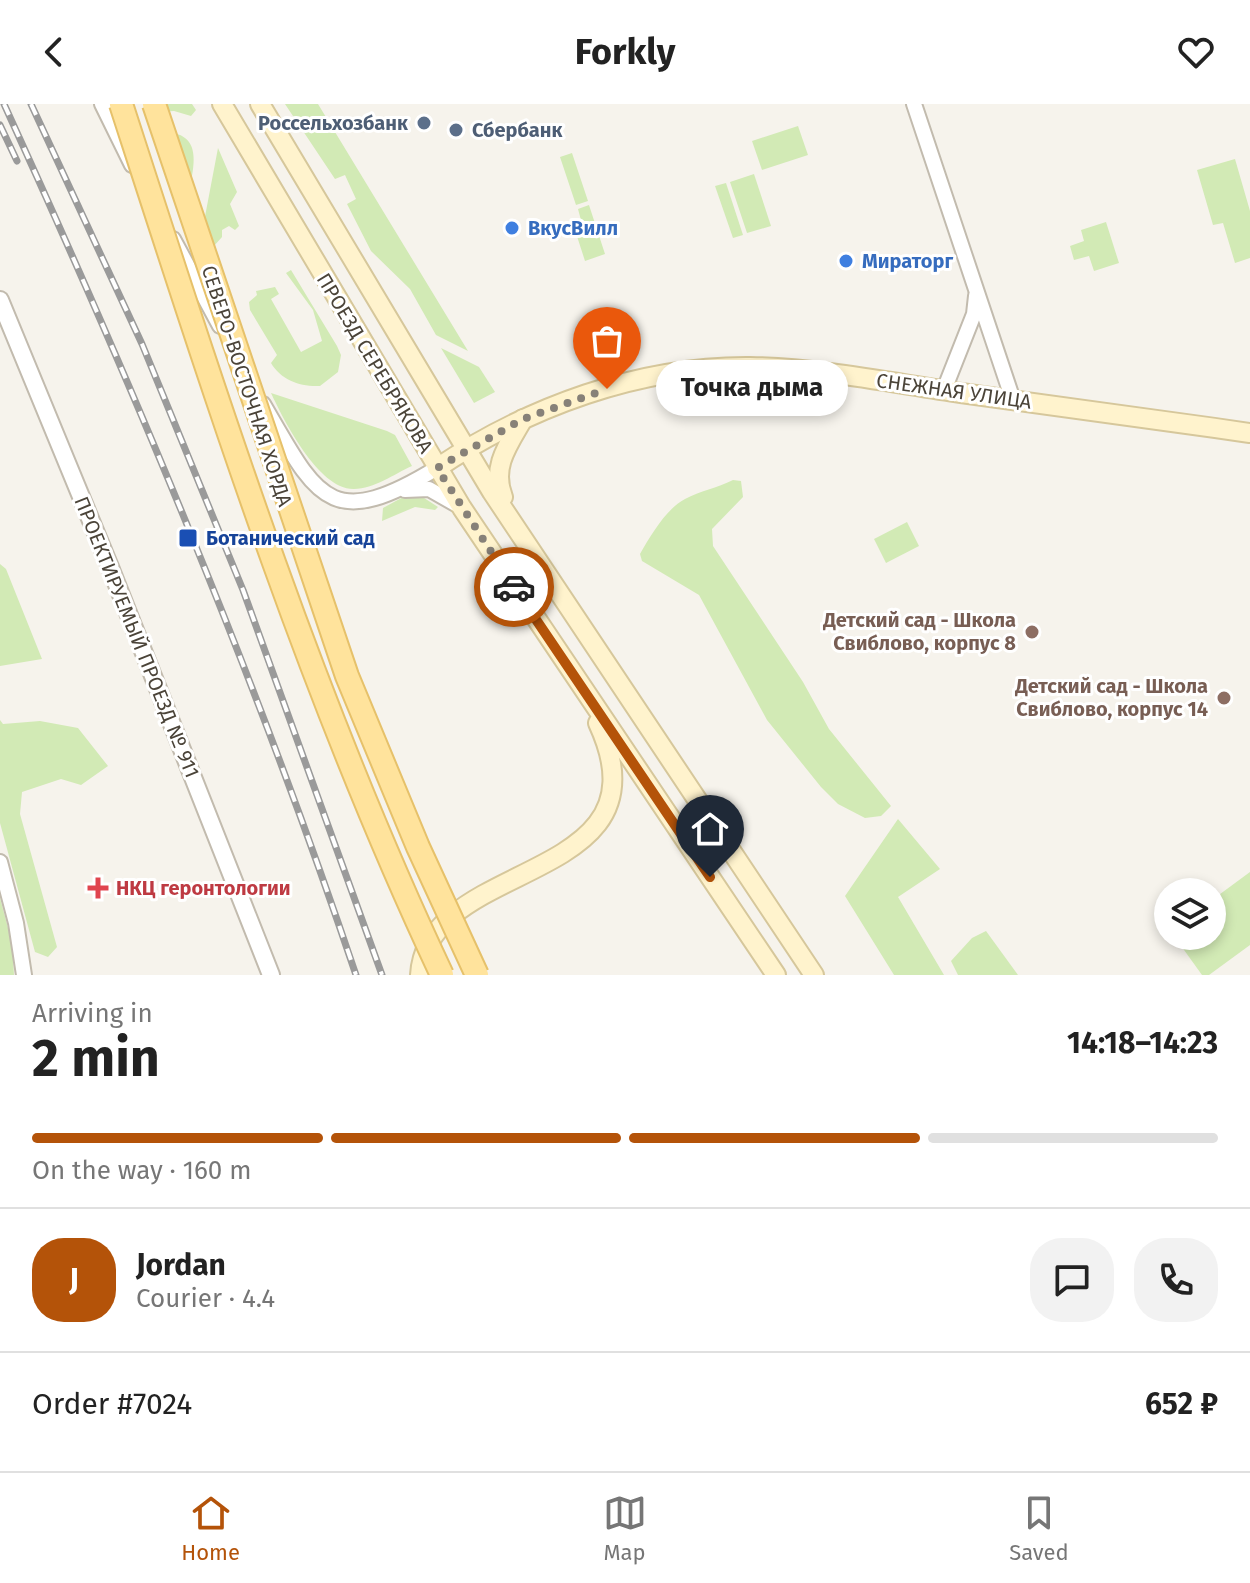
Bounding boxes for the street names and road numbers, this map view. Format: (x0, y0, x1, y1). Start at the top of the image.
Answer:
street label: СЕВЕРО-ВОСТОЧНАЯ ХОРДА (197, 262, 298, 510)
street label: ПРОЕЗД СЕРЕБРЯКОВА (312, 269, 439, 458)
street label: СНЕЖНАЯ УЛИЦА (875, 368, 1034, 414)
street label: ПРОЕКТИРУЕМЫЙ ПРОЕЗД № 911 (69, 493, 205, 781)

